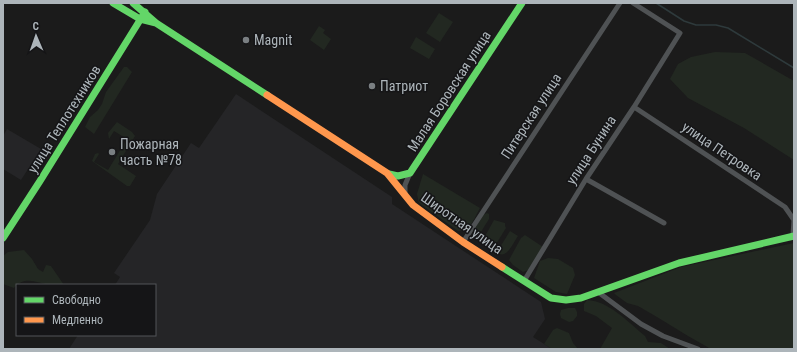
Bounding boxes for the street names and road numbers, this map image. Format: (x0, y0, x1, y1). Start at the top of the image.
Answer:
street label: Малая Боровская улица (404, 28, 494, 154)
street label: улица Теплотехников (24, 62, 104, 176)
street label: Питерская улица (497, 70, 565, 162)
street label: улица Бунина (563, 113, 619, 187)
street label: улица Петровка (679, 118, 765, 184)
street label: Широтная улица (418, 189, 506, 257)

